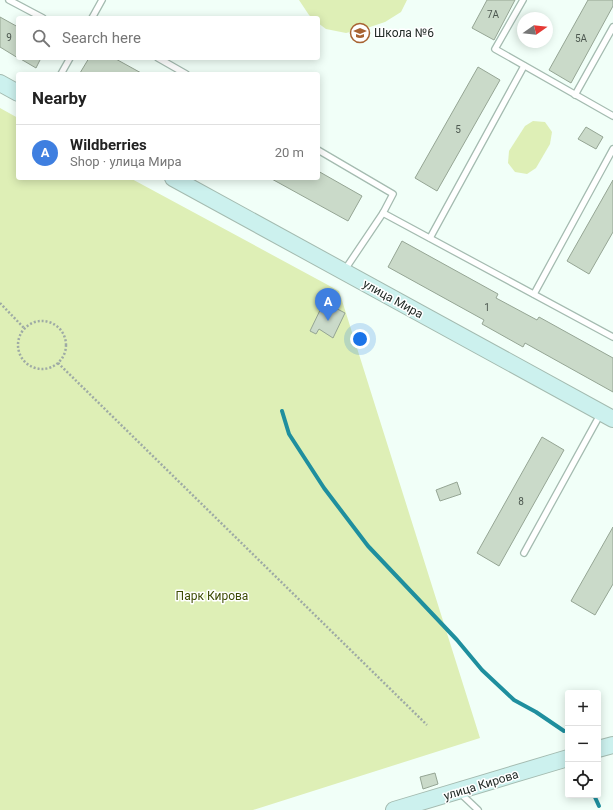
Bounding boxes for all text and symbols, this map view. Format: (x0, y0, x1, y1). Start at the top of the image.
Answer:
house number: 7А (487, 9, 500, 20)
north arrow (517, 12, 553, 48)
search box (16, 16, 320, 60)
school or university icon: Школа №6 (349, 22, 371, 44)
place label: Школа №6 (374, 26, 434, 40)
icon: search (30, 27, 52, 49)
text: Search here (62, 29, 141, 47)
house number: 9 (6, 32, 12, 43)
house number: 5А (575, 33, 588, 44)
text: Nearby (32, 88, 87, 108)
house number: 5 (455, 124, 461, 135)
text: Wildberries (70, 136, 147, 154)
text: A (41, 145, 49, 160)
text: 20 m (275, 145, 304, 160)
text: Shop · улица Мира (70, 154, 182, 169)
street label: улица Мира (360, 277, 426, 321)
pin: A (315, 288, 341, 321)
house number: 1 (484, 302, 490, 313)
your location (350, 329, 370, 349)
house number: 8 (518, 496, 524, 507)
park label: Парк Кирова (176, 589, 248, 603)
map controls (565, 690, 601, 798)
button: + (565, 690, 601, 726)
button: − (565, 726, 601, 762)
button: locate (565, 762, 601, 798)
street label: улица Кирова (442, 767, 520, 803)

